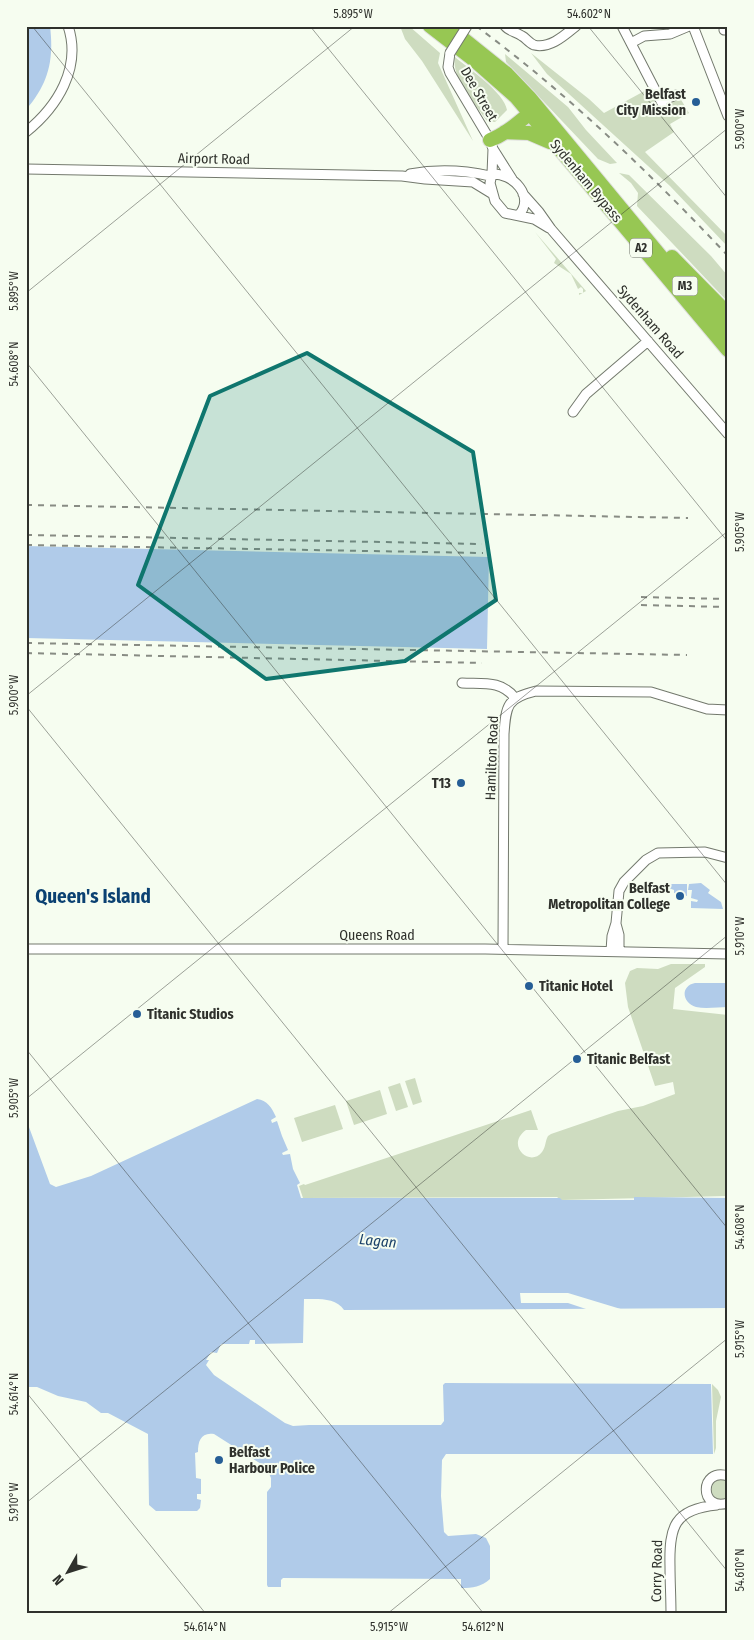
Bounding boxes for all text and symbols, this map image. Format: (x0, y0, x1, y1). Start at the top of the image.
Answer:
text: 5.895°W (333, 7, 373, 21)
text: 54.602°N (567, 7, 611, 21)
street label: Dee Street (457, 64, 501, 124)
place label: Belfast City Mission (616, 86, 687, 119)
marker: Belfast City Mission (690, 96, 702, 108)
text: 5.900°W (733, 109, 747, 149)
street label: Sydenham Bypass (546, 136, 626, 226)
street label: Airport Road (178, 150, 250, 168)
road number: A2 (630, 238, 652, 258)
text: 5.895°W (7, 271, 21, 311)
road number: M3 (672, 276, 698, 296)
street label: Sydenham Road (613, 282, 687, 362)
text: 54.608°N (7, 342, 21, 386)
text: 5.905°W (733, 512, 747, 552)
text: 5.900°W (7, 675, 21, 715)
street label: Hamilton Road (482, 715, 502, 801)
place label: T13 (432, 775, 451, 792)
marker: T13 (455, 777, 467, 789)
place label: Belfast Metropolitan College (548, 880, 671, 913)
district label: Queen's Island (35, 885, 151, 908)
marker: Belfast Metropolitan College (674, 890, 686, 902)
text: 5.910°W (733, 917, 747, 955)
street label: Queens Road (339, 927, 415, 944)
place label: Titanic Hotel (539, 978, 613, 995)
marker: Titanic Hotel (523, 980, 535, 992)
place label: Titanic Studios (147, 1006, 234, 1023)
marker: Titanic Studios (131, 1008, 143, 1020)
place label: Titanic Belfast (587, 1051, 671, 1068)
marker: Titanic Belfast (571, 1053, 583, 1065)
text: 5.905°W (7, 1078, 21, 1118)
text: 54.608°N (733, 1205, 747, 1249)
water label: Lagan (358, 1230, 398, 1252)
text: 5.915°W (733, 1320, 747, 1358)
text: 54.614°N (7, 1373, 21, 1415)
place label: Belfast Harbour Police (229, 1444, 315, 1477)
marker: Belfast Harbour Police (213, 1454, 225, 1466)
text: 5.910°W (7, 1483, 21, 1521)
street label: Corry Road (648, 1540, 666, 1602)
north arrow (42, 1548, 92, 1598)
text: 54.610°N (733, 1549, 747, 1592)
text: N (49, 1571, 68, 1588)
text: 54.614°N (184, 1620, 226, 1634)
text: 5.915°W (370, 1620, 408, 1634)
text: 54.612°N (462, 1620, 504, 1634)

